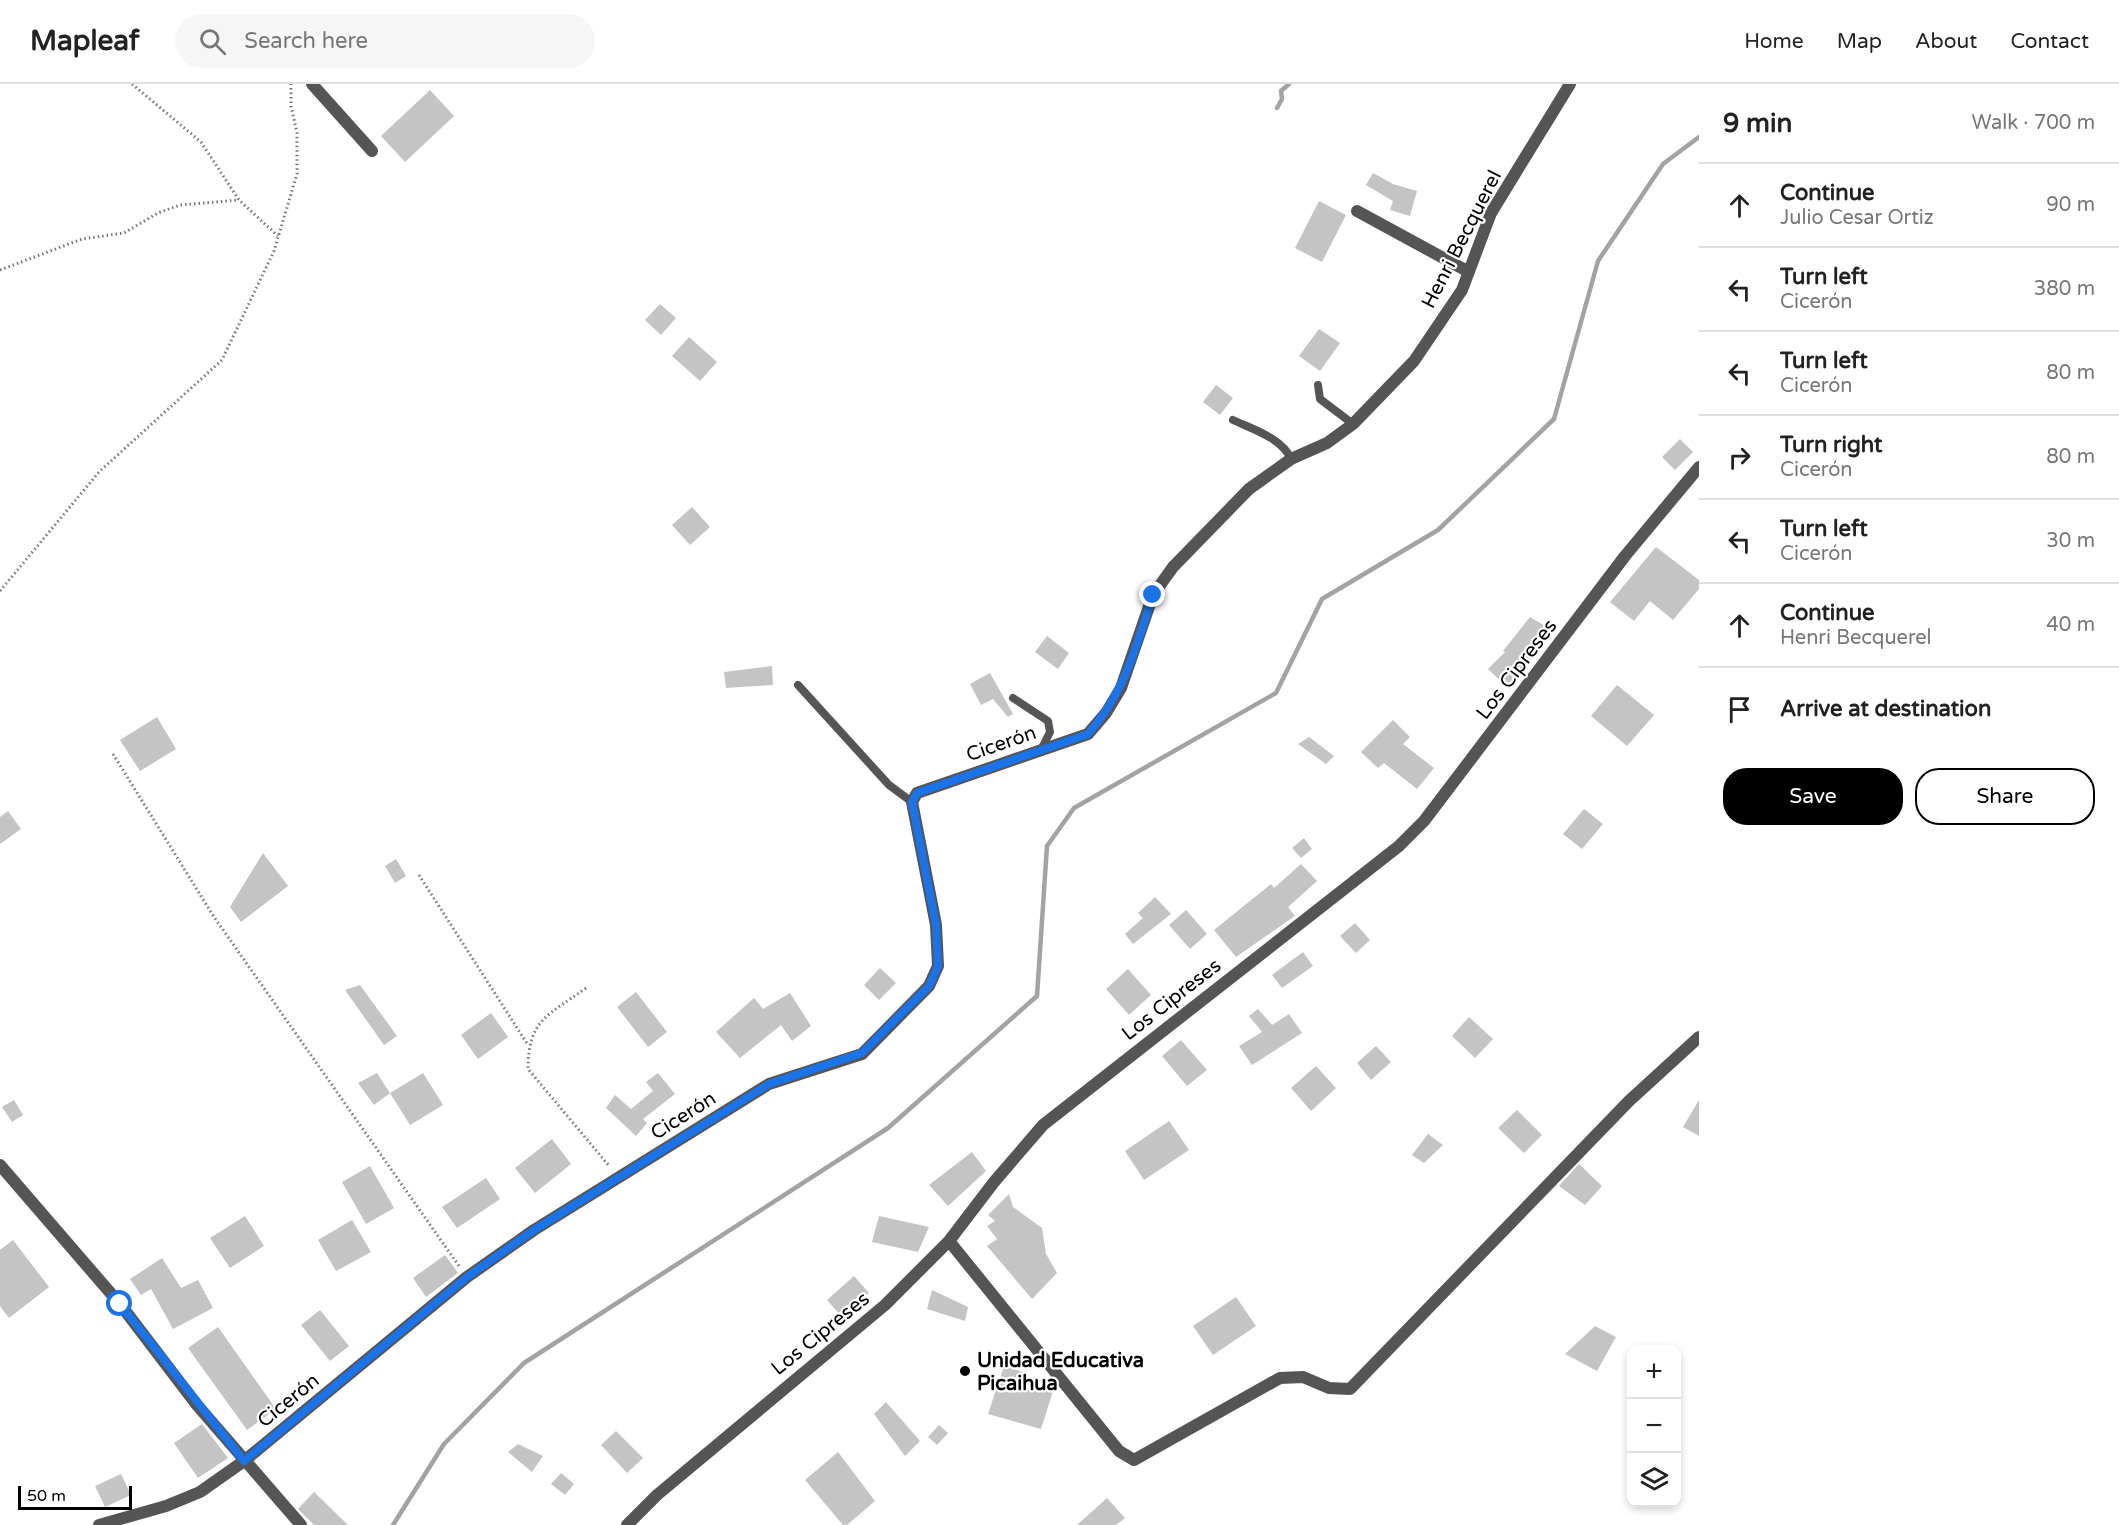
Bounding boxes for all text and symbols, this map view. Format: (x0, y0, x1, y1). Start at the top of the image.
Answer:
search box (175, 14, 595, 68)
text: Mapleaf (30, 24, 139, 58)
icon: search (196, 25, 229, 58)
text: Search here (244, 28, 368, 54)
text: Home (1744, 29, 1804, 54)
text: Map (1837, 29, 1882, 54)
text: About (1915, 29, 1977, 54)
text: Contact (2010, 29, 2089, 54)
text: 9 min (1723, 108, 1792, 139)
text: Walk · 700 m (1972, 111, 2095, 135)
street label: Henri Becquerel (1417, 166, 1507, 312)
text: Continue (1780, 180, 1875, 206)
icon: ahead (1723, 189, 1756, 222)
text: 90 m (2046, 193, 2095, 217)
text: Julio Cesar Ortiz (1780, 206, 1934, 230)
text: Turn left (1780, 264, 1868, 290)
icon: left (1723, 273, 1756, 306)
text: 380 m (2034, 277, 2095, 301)
text: Cicerón (1780, 290, 1852, 314)
text: Turn left (1780, 348, 1868, 374)
icon: left (1723, 357, 1756, 390)
text: 80 m (2046, 361, 2095, 385)
text: Cicerón (1780, 374, 1852, 398)
text: Turn right (1780, 432, 1882, 458)
icon: right (1723, 441, 1756, 474)
text: 80 m (2046, 445, 2095, 469)
text: Cicerón (1780, 458, 1852, 482)
text: Turn left (1780, 516, 1868, 542)
icon: left (1723, 525, 1756, 558)
text: 30 m (2046, 529, 2095, 553)
text: Cicerón (1780, 542, 1852, 566)
route end (1139, 581, 1165, 607)
text: Continue (1780, 600, 1875, 626)
icon: ahead (1723, 609, 1756, 642)
text: 40 m (2046, 613, 2095, 637)
street label: Los Cipreses (1471, 615, 1562, 724)
text: Henri Becquerel (1780, 626, 1932, 650)
icon: arrive (1723, 693, 1756, 726)
text: Arrive at destination (1780, 696, 1991, 722)
street label: Cicerón (963, 721, 1040, 767)
button: Save (1723, 768, 1903, 825)
button: Share (1915, 768, 2095, 825)
street label: Los Cipreses (1117, 954, 1226, 1046)
street label: Cicerón (646, 1086, 721, 1145)
street label: Los Cipreses (767, 1287, 874, 1381)
route start (106, 1290, 132, 1316)
map controls (1627, 1345, 1681, 1507)
button: + (1627, 1345, 1681, 1399)
place label: Unidad Educativa Picaihua (977, 1349, 1144, 1396)
marker: Unidad Educativa Picaihua (958, 1364, 972, 1378)
street label: Cicerón (253, 1369, 324, 1433)
button: − (1627, 1399, 1681, 1453)
button: layers (1627, 1453, 1681, 1507)
scale bar (18, 1483, 132, 1510)
text: 50 m (27, 1486, 66, 1506)

